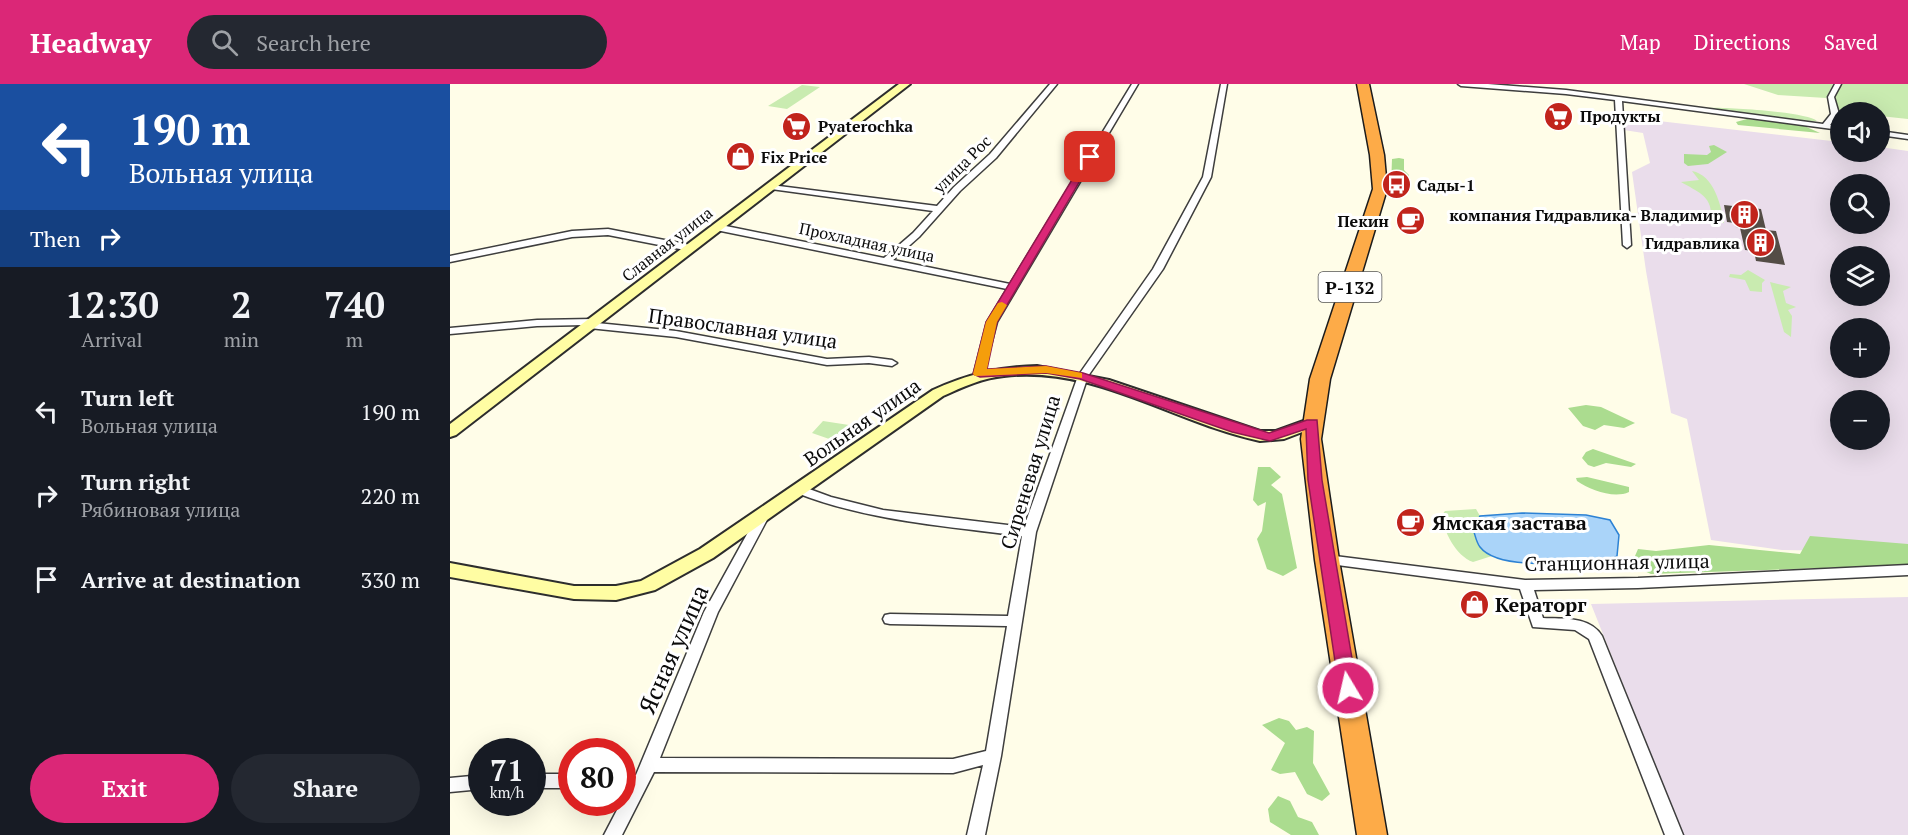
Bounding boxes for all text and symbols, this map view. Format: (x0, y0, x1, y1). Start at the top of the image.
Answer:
search box (187, 15, 607, 69)
text: Headway (30, 24, 151, 61)
icon: search (208, 26, 241, 59)
text: Search here (256, 28, 371, 57)
text: Map (1620, 28, 1661, 56)
text: Directions (1694, 28, 1791, 56)
text: Saved (1824, 28, 1878, 56)
supermarket icon: Продукты (1543, 100, 1575, 132)
text: 190 m (129, 101, 250, 157)
map controls (1830, 102, 1890, 450)
button: sound (1830, 102, 1890, 162)
place label: Продукты (1580, 105, 1661, 127)
icon: left (30, 108, 108, 186)
supermarket icon: Pyaterochka (781, 110, 813, 142)
place label: Pyaterochka (818, 115, 913, 137)
street label: улица Рос (928, 130, 996, 198)
pin (1064, 131, 1115, 182)
icon: arrive (1073, 140, 1106, 173)
shop icon: Fix Price (724, 141, 756, 173)
place label: Fix Price (761, 146, 828, 168)
text: Вольная улица (129, 155, 314, 191)
bus stop icon: Сады-1 (1380, 169, 1412, 201)
place label: Сады-1 (1417, 174, 1475, 196)
button: search (1830, 174, 1890, 234)
building icon: компания Гидравлика- Владимир (1728, 199, 1760, 231)
street label: Славная улица (617, 202, 717, 286)
place label: компания Гидравлика- Владимир (1449, 204, 1723, 226)
cafe icon: Пекин (1394, 205, 1426, 237)
place label: Пекин (1337, 210, 1389, 232)
street label: Прохладная улица (797, 217, 937, 267)
icon: right (93, 222, 126, 255)
text: Then (30, 224, 81, 253)
building icon: Гидравлика (1745, 227, 1777, 259)
place label: Гидравлика (1645, 232, 1740, 254)
button: layers (1830, 246, 1890, 306)
road number: Р-132 (1318, 272, 1382, 302)
text: 12:30 (65, 281, 159, 328)
text: 2 (231, 281, 252, 328)
text: 740 (324, 281, 385, 328)
street label: Православная улица (647, 301, 839, 355)
button: + (1830, 318, 1890, 378)
text: Arrival (81, 326, 143, 353)
text: min (224, 326, 259, 353)
text: m (346, 326, 363, 353)
street label: Вольная улица (798, 372, 926, 472)
text: Turn left (81, 383, 174, 412)
button: − (1830, 390, 1890, 450)
street label: Сиреневая улица (994, 392, 1066, 552)
icon: left (30, 395, 63, 428)
text: 190 m (360, 397, 420, 426)
text: Вольная улица (81, 412, 218, 439)
text: Turn right (81, 467, 190, 496)
icon: right (30, 479, 63, 512)
text: 220 m (360, 481, 420, 510)
text: Рябиновая улица (81, 496, 240, 523)
cafe icon: Ямская застава (1395, 506, 1427, 538)
place label: Ямская застава (1432, 509, 1587, 536)
street label: Станционная улица (1524, 547, 1710, 577)
icon: arrive (30, 563, 63, 596)
text: Arrive at destination (81, 565, 300, 594)
text: 330 m (360, 565, 420, 594)
street label: Ясная улица (630, 579, 716, 719)
shop icon: Кераторг (1458, 588, 1490, 620)
place label: Кераторг (1495, 591, 1587, 618)
position arrow (1316, 656, 1380, 720)
speed limit sign: 80 (558, 738, 636, 816)
text: 71 (490, 750, 524, 790)
button: Exit (30, 754, 219, 823)
button: Share (231, 754, 420, 823)
text: km/h (490, 782, 524, 802)

